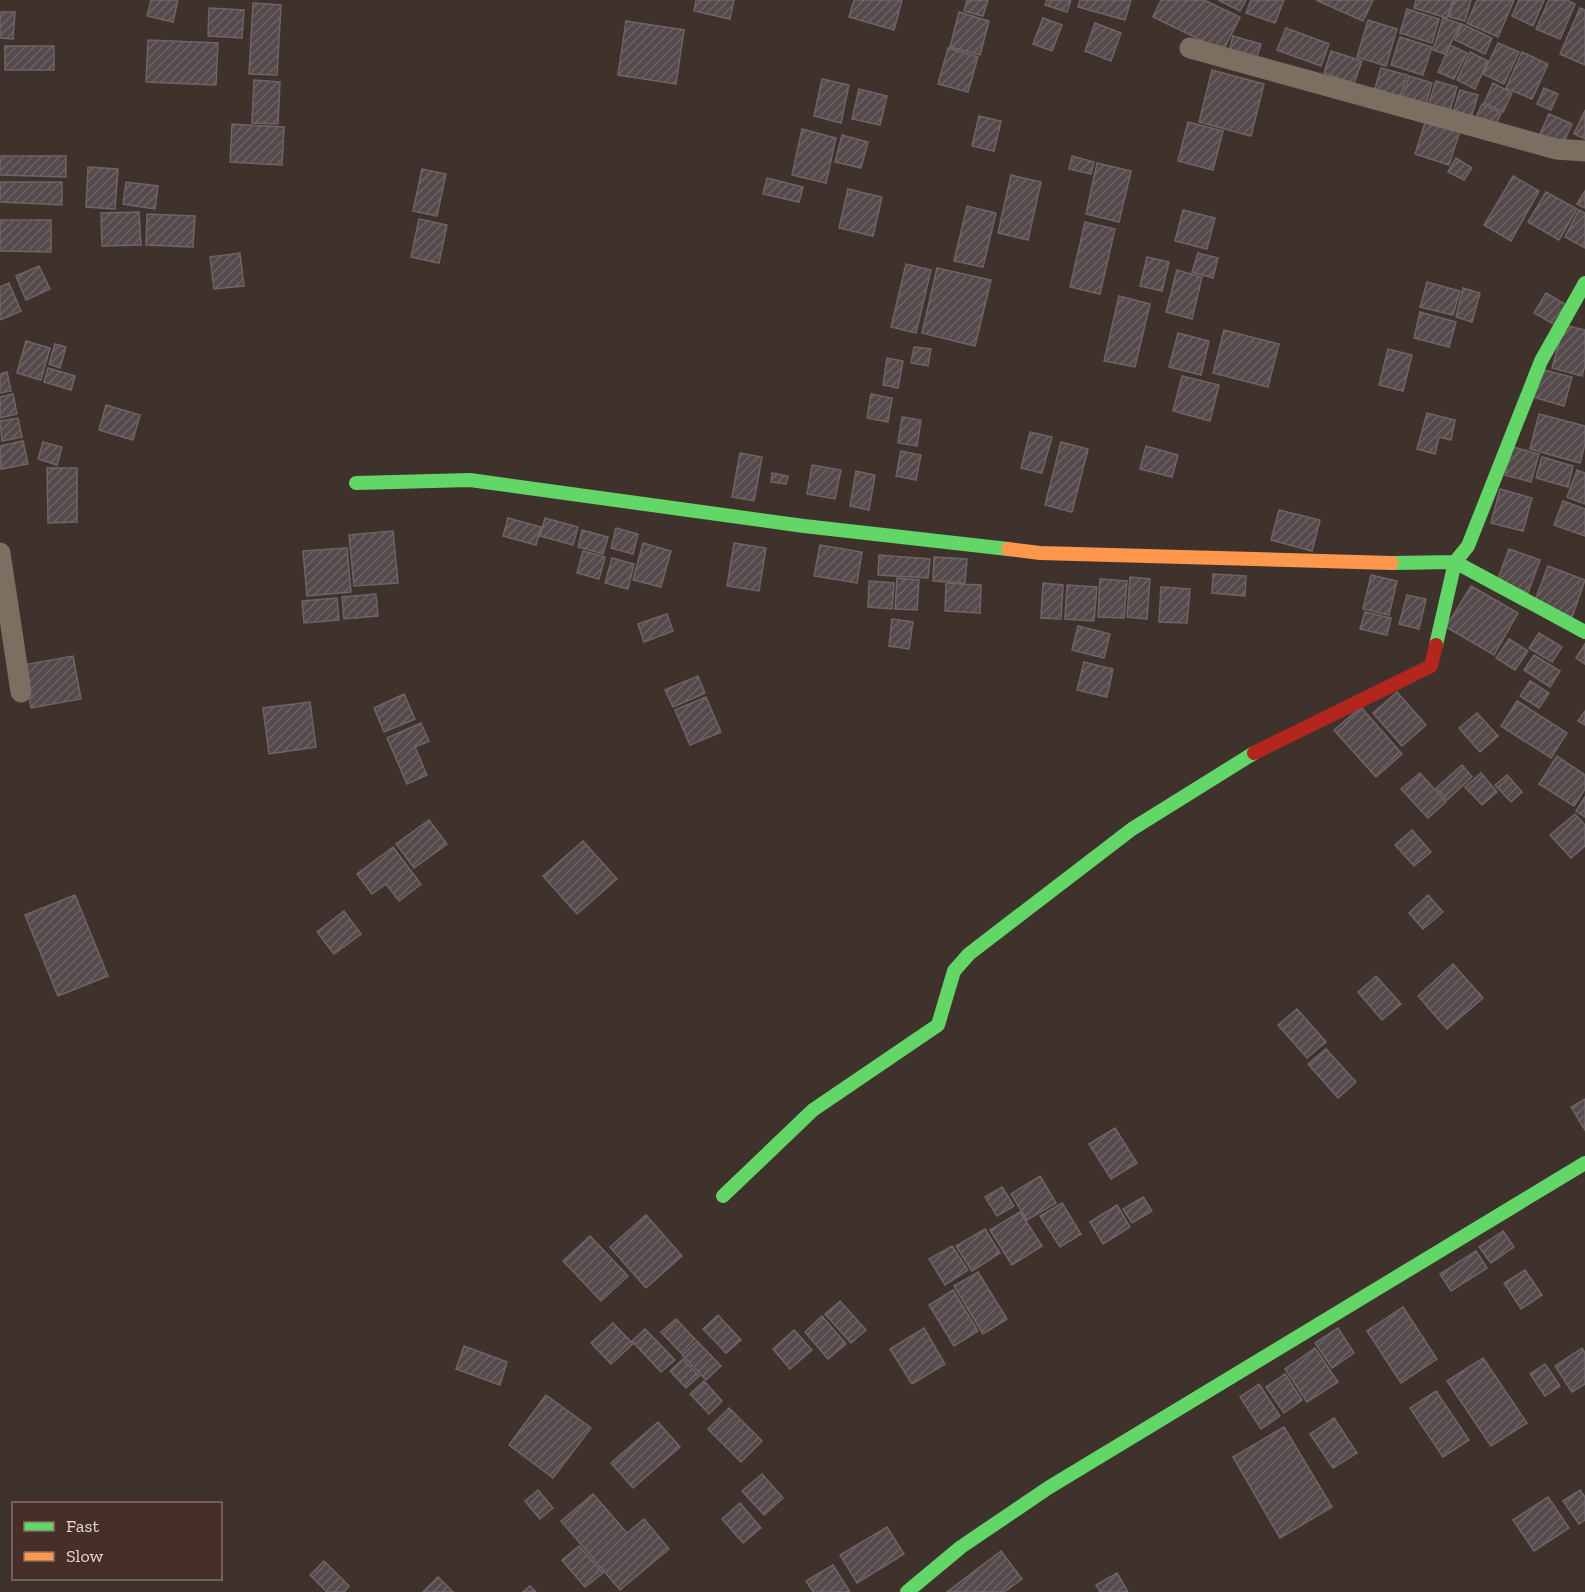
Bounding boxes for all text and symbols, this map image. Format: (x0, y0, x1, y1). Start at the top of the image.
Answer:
legend (12, 1502, 222, 1580)
text: Fast (66, 1515, 99, 1537)
text: Slow (66, 1545, 103, 1567)

